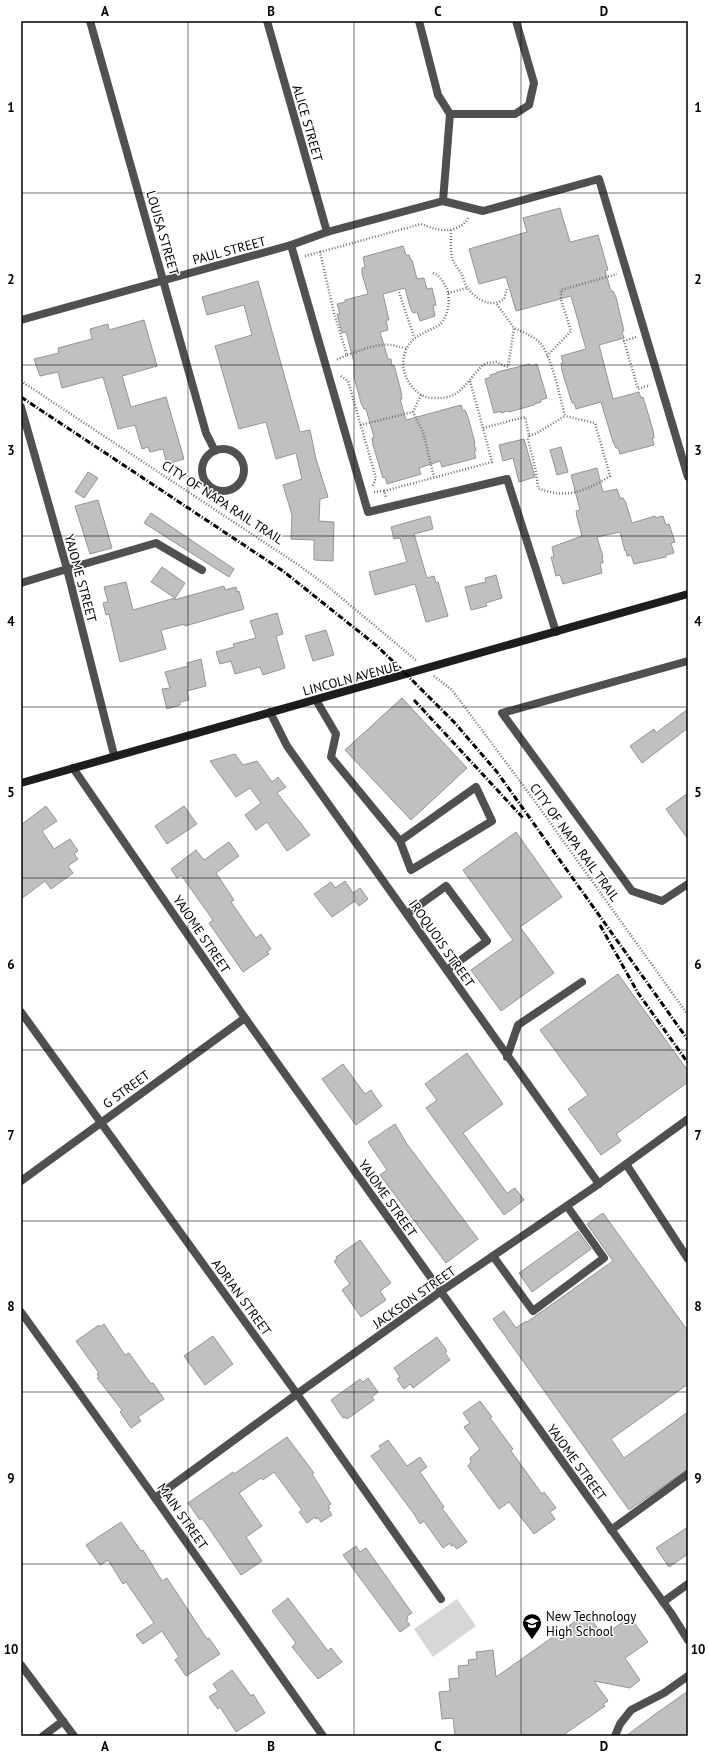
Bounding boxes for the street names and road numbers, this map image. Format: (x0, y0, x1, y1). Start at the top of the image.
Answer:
street label: ALICE STREET (288, 83, 327, 163)
street label: LOUISA STREET (142, 189, 183, 278)
street label: PAUL STREET (191, 233, 268, 268)
street label: CITY OF NAPA RAIL TRAIL (159, 457, 287, 548)
street label: YAJOME STREET (61, 532, 100, 624)
street label: LINCOLN AVENUE (301, 657, 401, 700)
street label: CITY OF NAPA RAIL TRAIL (526, 780, 623, 905)
street label: YAJOME STREET (169, 892, 234, 977)
street label: IROQUOIS STREET (405, 896, 478, 990)
street label: G STREET (99, 1067, 153, 1112)
street label: YAJOME STREET (355, 1156, 420, 1240)
street label: ADRIAN STREET (208, 1256, 275, 1339)
street label: JACKSON STREET (369, 1263, 459, 1333)
street label: YAJOME STREET (543, 1421, 610, 1504)
street label: MAIN STREET (154, 1480, 212, 1553)

